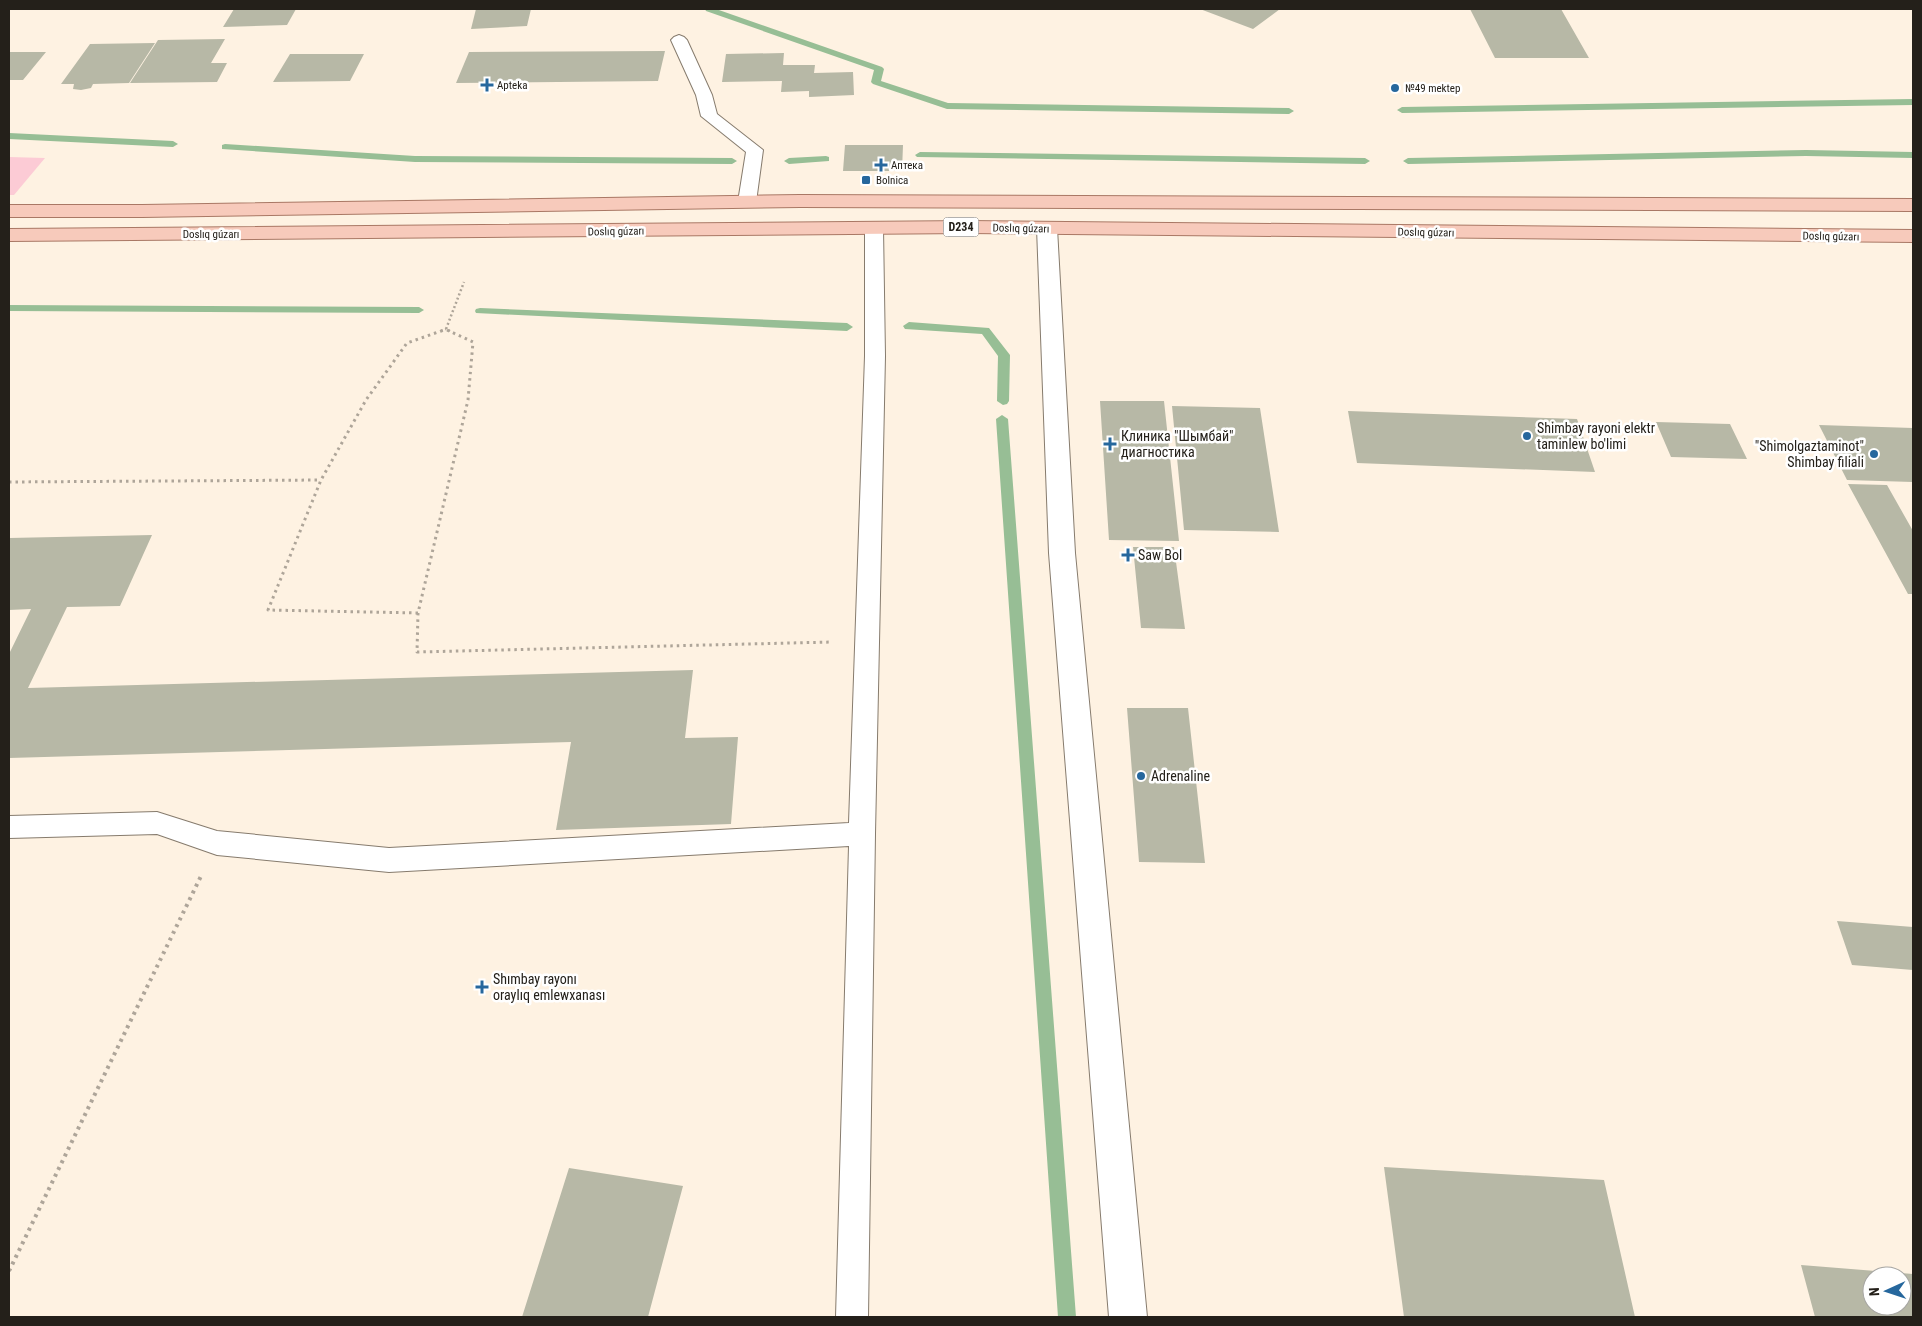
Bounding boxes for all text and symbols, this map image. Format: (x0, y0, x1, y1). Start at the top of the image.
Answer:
marker: Apteka (481, 79, 493, 91)
place label: Apteka (497, 79, 527, 92)
marker: №49 mektep (1389, 82, 1401, 94)
place label: №49 mektep (1405, 82, 1460, 95)
marker: Аптека (875, 159, 887, 171)
place label: Аптека (891, 159, 923, 172)
marker: Bolnica (860, 174, 872, 186)
place label: Bolnica (876, 174, 908, 187)
road number: D234 (944, 218, 978, 236)
street label: Doslıq gúzarı (993, 222, 1049, 235)
street label: Doslıq gúzarı (588, 225, 644, 238)
street label: Doslıq gúzarı (1398, 226, 1454, 239)
street label: Doslıq gúzarı (183, 228, 239, 241)
street label: Doslıq gúzarı (1803, 230, 1859, 243)
place label: Shimbay rayoni elektr taminlew bo'limi (1537, 420, 1655, 452)
place label: Клиника "Шымбай" диагностика (1121, 428, 1234, 460)
marker: Shimbay rayoni elektr taminlew bo'limi (1521, 430, 1533, 442)
marker: Клиника "Шымбай" диагностика (1103, 437, 1117, 451)
place label: "Shimolgaztaminot" Shimbay filiali (1755, 438, 1864, 470)
marker: "Shimolgaztaminot" Shimbay filiali (1868, 448, 1880, 460)
place label: Saw Bol (1138, 547, 1182, 563)
marker: Saw Bol (1122, 549, 1134, 561)
place label: Adrenaline (1151, 768, 1210, 784)
marker: Adrenaline (1135, 770, 1147, 782)
place label: Shımbay rayonı oraylıq emlewxanası (493, 971, 605, 1003)
marker: Shımbay rayonı oraylıq emlewxanası (475, 980, 489, 994)
north arrow (1862, 1266, 1912, 1316)
text: N (1866, 1287, 1882, 1296)

